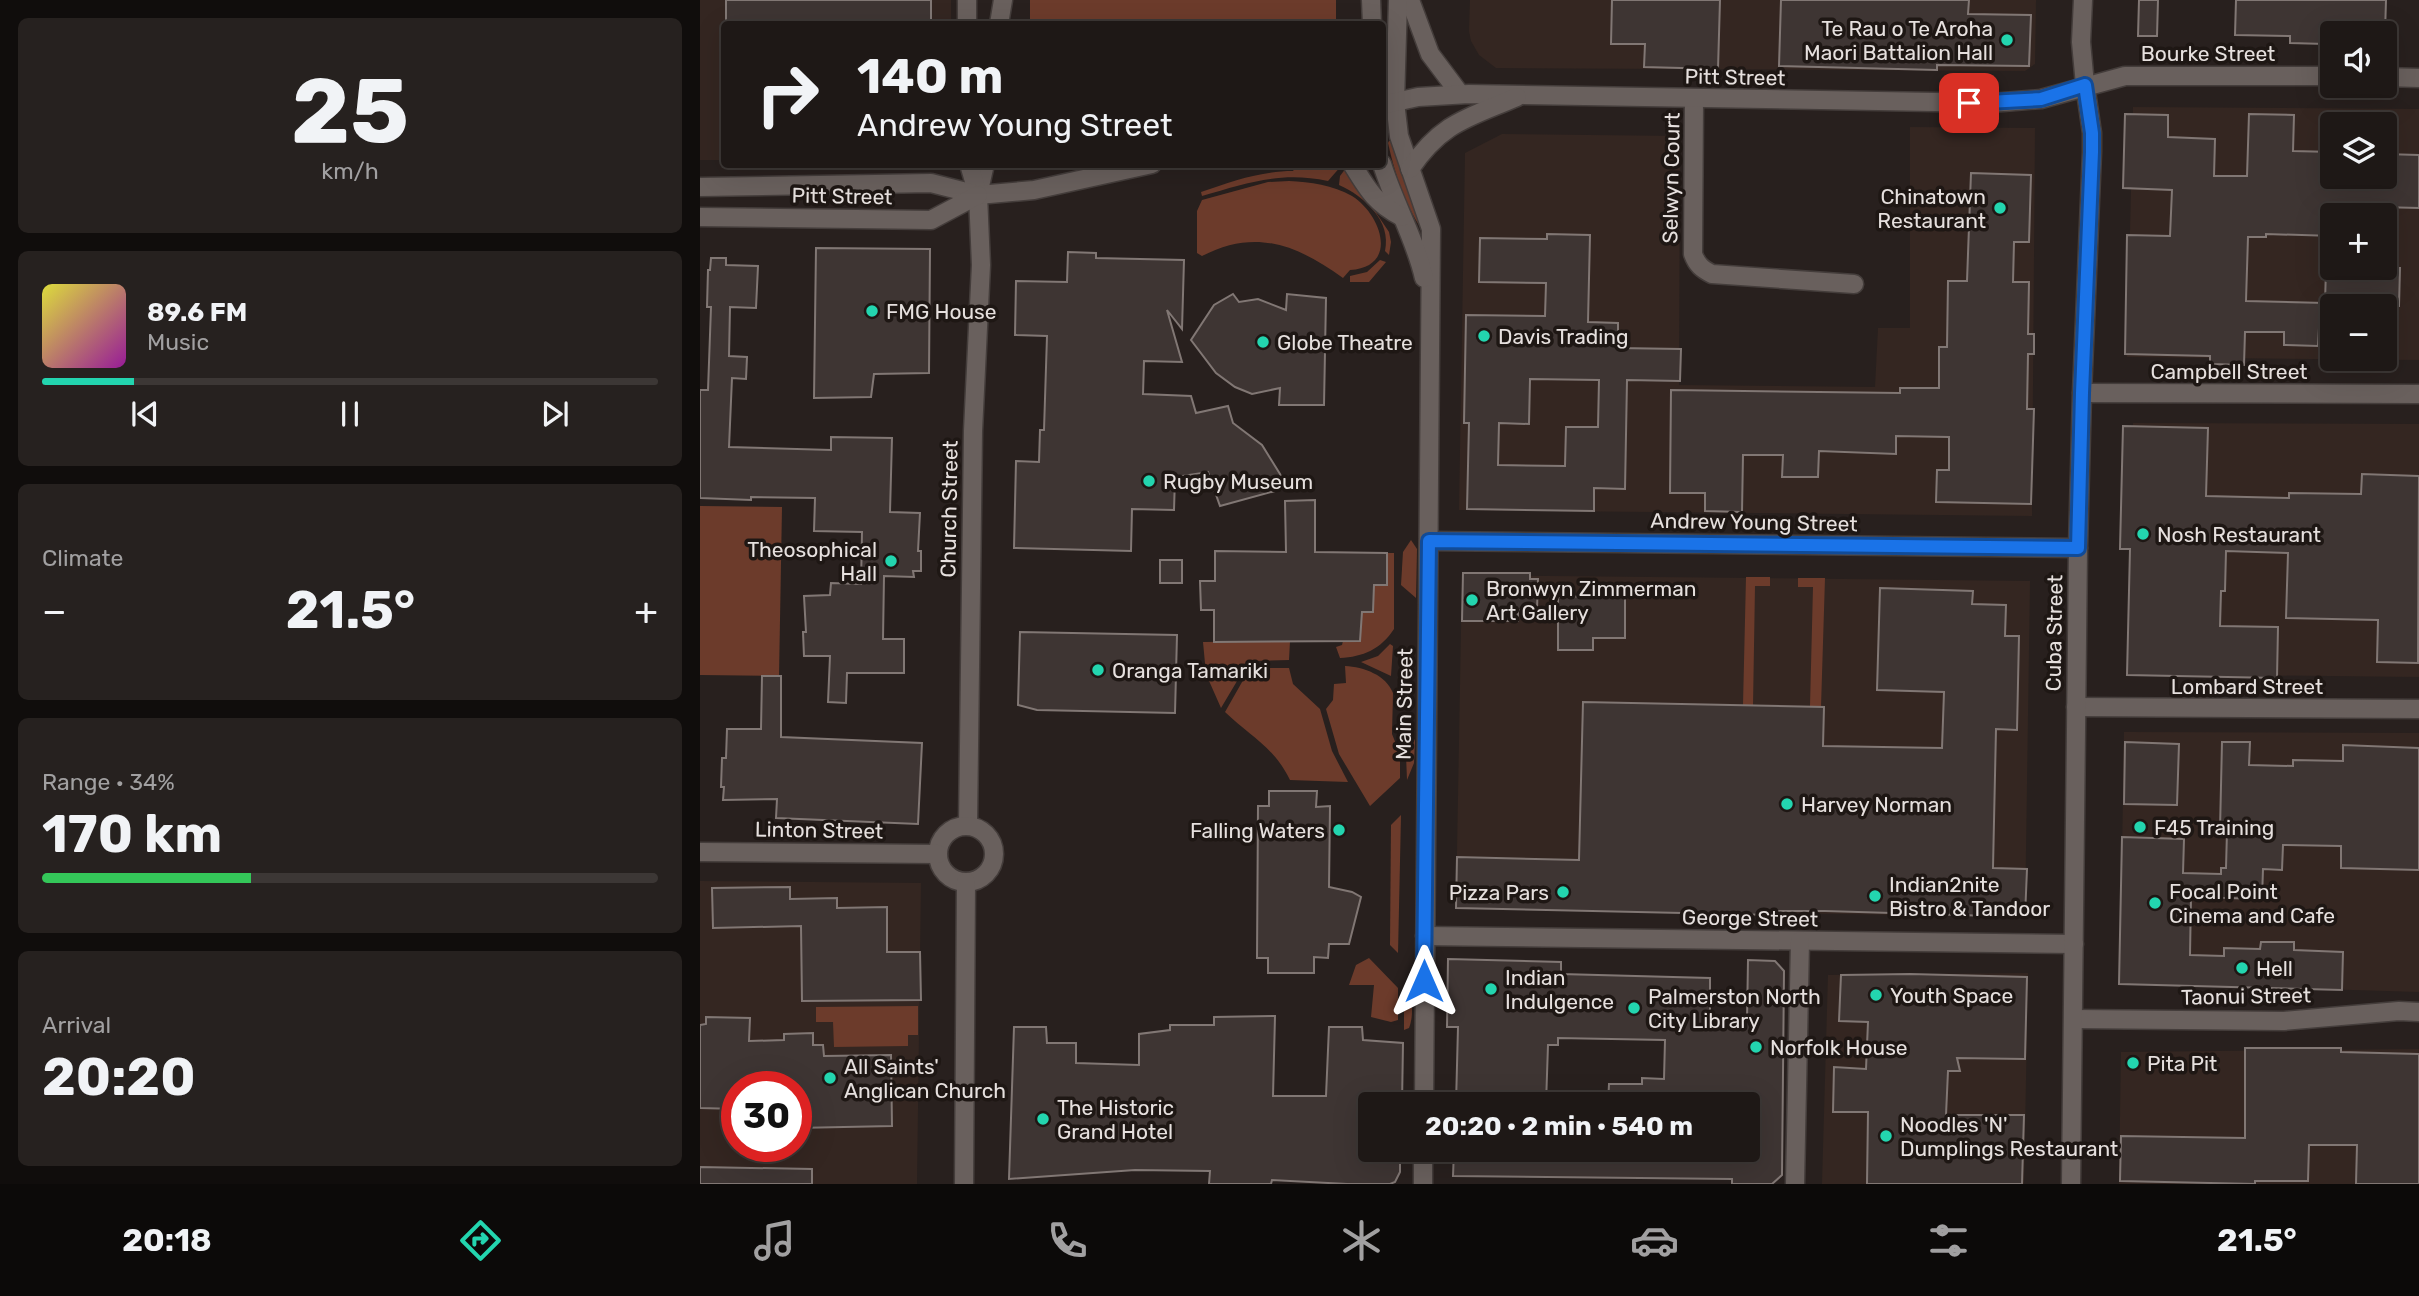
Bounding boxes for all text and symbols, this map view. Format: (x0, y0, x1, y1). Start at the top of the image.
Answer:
place label: Te Rau o Te Aroha Maori Battalion Hall (1804, 16, 1993, 65)
map controls (2320, 21, 2397, 371)
button: sound (2320, 21, 2397, 98)
marker: Te Rau o Te Aroha Maori Battalion Hall (1999, 32, 2015, 48)
street label: Bourke Street (2141, 41, 2275, 66)
text: 140 m (857, 47, 1003, 105)
icon: right (742, 49, 833, 140)
text: 25 (291, 57, 409, 165)
street label: Pitt Street (1684, 64, 1786, 90)
pin (1939, 73, 1999, 133)
icon: arrive (1950, 84, 1988, 122)
text: Andrew Young Street (857, 106, 1173, 144)
street label: Selwyn Court (1657, 112, 1685, 244)
button: layers (2320, 112, 2397, 189)
text: km/h (321, 157, 379, 185)
street label: Pitt Street (791, 183, 893, 209)
place label: Chinatown Restaurant (1877, 184, 1986, 233)
marker: Chinatown Restaurant (1992, 200, 2008, 216)
button: + (2320, 203, 2397, 280)
button: − (2320, 294, 2397, 371)
text: 89.6 FM (147, 297, 247, 328)
place label: FMG House (886, 299, 997, 324)
marker: FMG House (864, 303, 880, 319)
place label: Davis Trading (1498, 324, 1629, 349)
text: Music (147, 328, 209, 356)
marker: Davis Trading (1476, 328, 1492, 344)
place label: Globe Theatre (1277, 330, 1413, 355)
marker: Globe Theatre (1255, 334, 1271, 350)
street label: Campbell Street (2150, 359, 2308, 384)
icon: previous (126, 395, 164, 433)
icon: pause (331, 395, 369, 433)
icon: next (536, 395, 574, 433)
street label: Church Street (935, 440, 963, 578)
place label: Rugby Museum (1163, 469, 1313, 494)
marker: Rugby Museum (1141, 473, 1157, 489)
street label: Andrew Young Street (1650, 508, 1858, 536)
place label: Nosh Restaurant (2157, 522, 2321, 547)
marker: Nosh Restaurant (2135, 526, 2151, 542)
place label: Theosophical Hall (747, 537, 877, 586)
text: Climate (42, 544, 123, 572)
marker: Theosophical Hall (883, 553, 899, 569)
street label: Cuba Street (2040, 575, 2068, 691)
place label: Bronwyn Zimmerman Art Gallery (1486, 576, 1697, 625)
text: 21.5° (286, 579, 415, 641)
text: − (42, 588, 67, 634)
text: + (634, 588, 658, 634)
marker: Bronwyn Zimmerman Art Gallery (1464, 592, 1480, 608)
street label: Main Street (1391, 648, 1417, 760)
place label: Oranga Tamariki (1112, 658, 1268, 683)
marker: Oranga Tamariki (1090, 662, 1106, 678)
street label: Lombard Street (2171, 674, 2323, 699)
text: Range · 34% (42, 768, 175, 796)
place label: Harvey Norman (1801, 792, 1952, 817)
marker: Harvey Norman (1779, 796, 1795, 812)
text: 170 km (42, 803, 222, 865)
place label: F45 Training (2154, 815, 2274, 840)
street label: Linton Street (755, 816, 883, 844)
place label: Falling Waters (1190, 818, 1325, 843)
marker: F45 Training (2132, 819, 2148, 835)
marker: Falling Waters (1331, 822, 1347, 838)
place label: Indian2nite Bistro & Tandoor (1889, 872, 2050, 921)
place label: Focal Point Cinema and Cafe (2169, 879, 2335, 928)
place label: Pizza Pars (1449, 880, 1549, 905)
marker: Pizza Pars (1555, 884, 1571, 900)
marker: Indian2nite Bistro & Tandoor (1867, 888, 1883, 904)
marker: Focal Point Cinema and Cafe (2147, 895, 2163, 911)
street label: George Street (1682, 904, 1818, 932)
position arrow (1387, 944, 1461, 1018)
place label: Hell (2256, 956, 2293, 981)
marker: Hell (2234, 960, 2250, 976)
place label: Indian Indulgence (1505, 965, 1614, 1014)
marker: Indian Indulgence (1483, 981, 1499, 997)
street label: Taonui Street (2181, 982, 2311, 1010)
place label: Youth Space (1890, 983, 2013, 1008)
place label: Palmerston North City Library (1648, 984, 1821, 1033)
marker: Youth Space (1868, 987, 1884, 1003)
marker: Palmerston North City Library (1626, 1000, 1642, 1016)
text: Arrival (42, 1011, 111, 1039)
place label: Norfolk House (1770, 1035, 1908, 1060)
marker: Norfolk House (1748, 1039, 1764, 1055)
text: 20:20 (42, 1046, 196, 1108)
place label: Pita Pit (2147, 1051, 2217, 1076)
place label: All Saints' Anglican Church (844, 1054, 1006, 1103)
marker: Pita Pit (2125, 1055, 2141, 1071)
marker: All Saints' Anglican Church (822, 1070, 838, 1086)
speed limit sign: 30 (721, 1071, 812, 1162)
place label: The Historic Grand Hotel (1057, 1095, 1174, 1144)
marker: The Historic Grand Hotel (1035, 1111, 1051, 1127)
text: 20:20 · 2 min · 540 m (1425, 1111, 1693, 1142)
place label: Noodles 'N' Dumplings Restaurant (1900, 1112, 2118, 1161)
marker: Noodles 'N' Dumplings Restaurant (1878, 1128, 1894, 1144)
icon: directions (456, 1216, 505, 1265)
icon: music (750, 1216, 799, 1265)
icon: phone (1043, 1216, 1092, 1265)
icon: climate (1337, 1216, 1386, 1265)
icon: car (1630, 1216, 1679, 1265)
icon: filters (1924, 1216, 1973, 1265)
text: 20:18 (122, 1221, 212, 1259)
text: 21.5° (2217, 1221, 2297, 1259)

